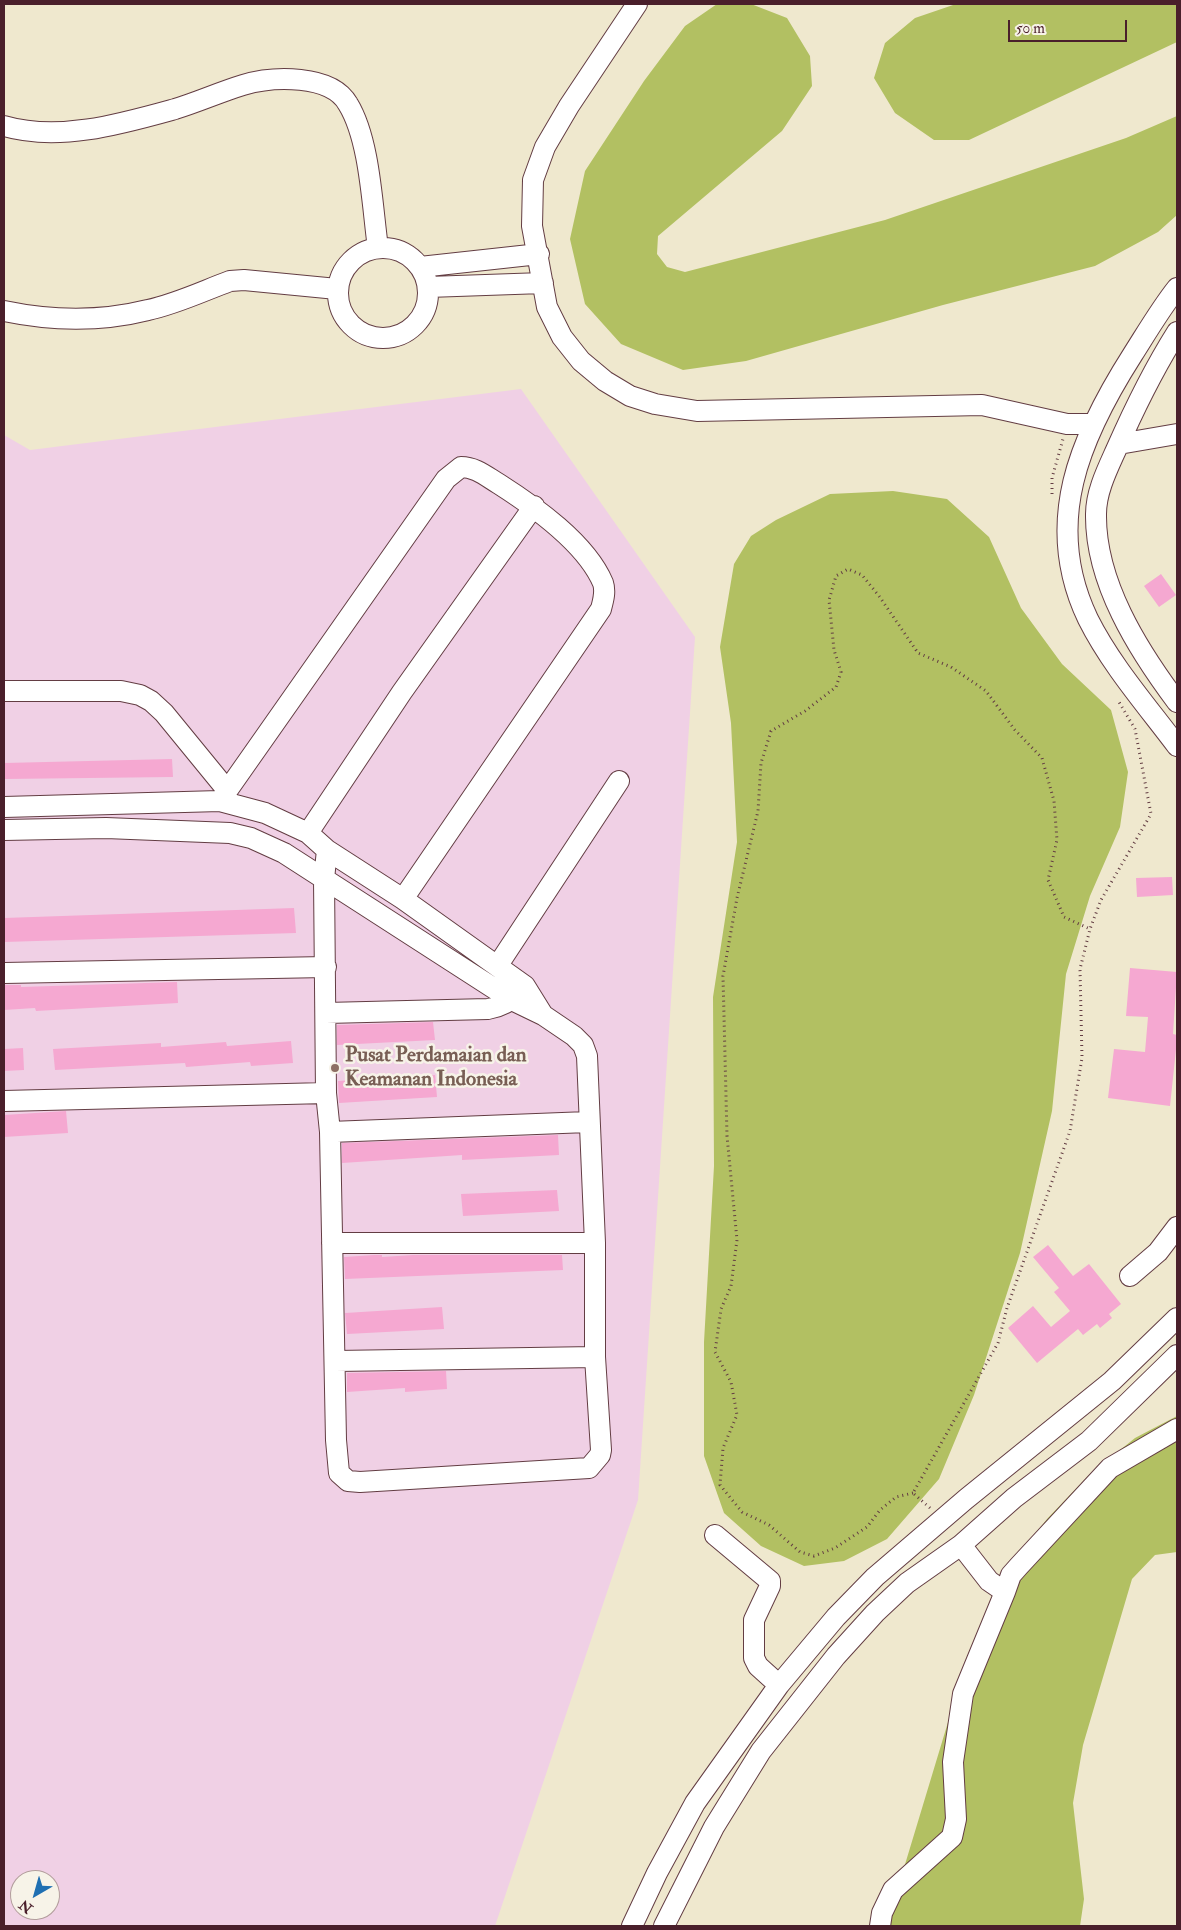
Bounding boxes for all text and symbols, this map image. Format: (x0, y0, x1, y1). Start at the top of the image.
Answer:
scale bar (1011, 10, 1130, 42)
text: 50 m (1016, 19, 1045, 38)
place label: Pusat Perdamaian dan Keamanan Indonesia (345, 1043, 527, 1093)
marker: Pusat Perdamaian dan Keamanan Indonesia (329, 1062, 341, 1074)
north arrow (10, 1870, 60, 1920)
text: N (16, 1896, 36, 1917)

